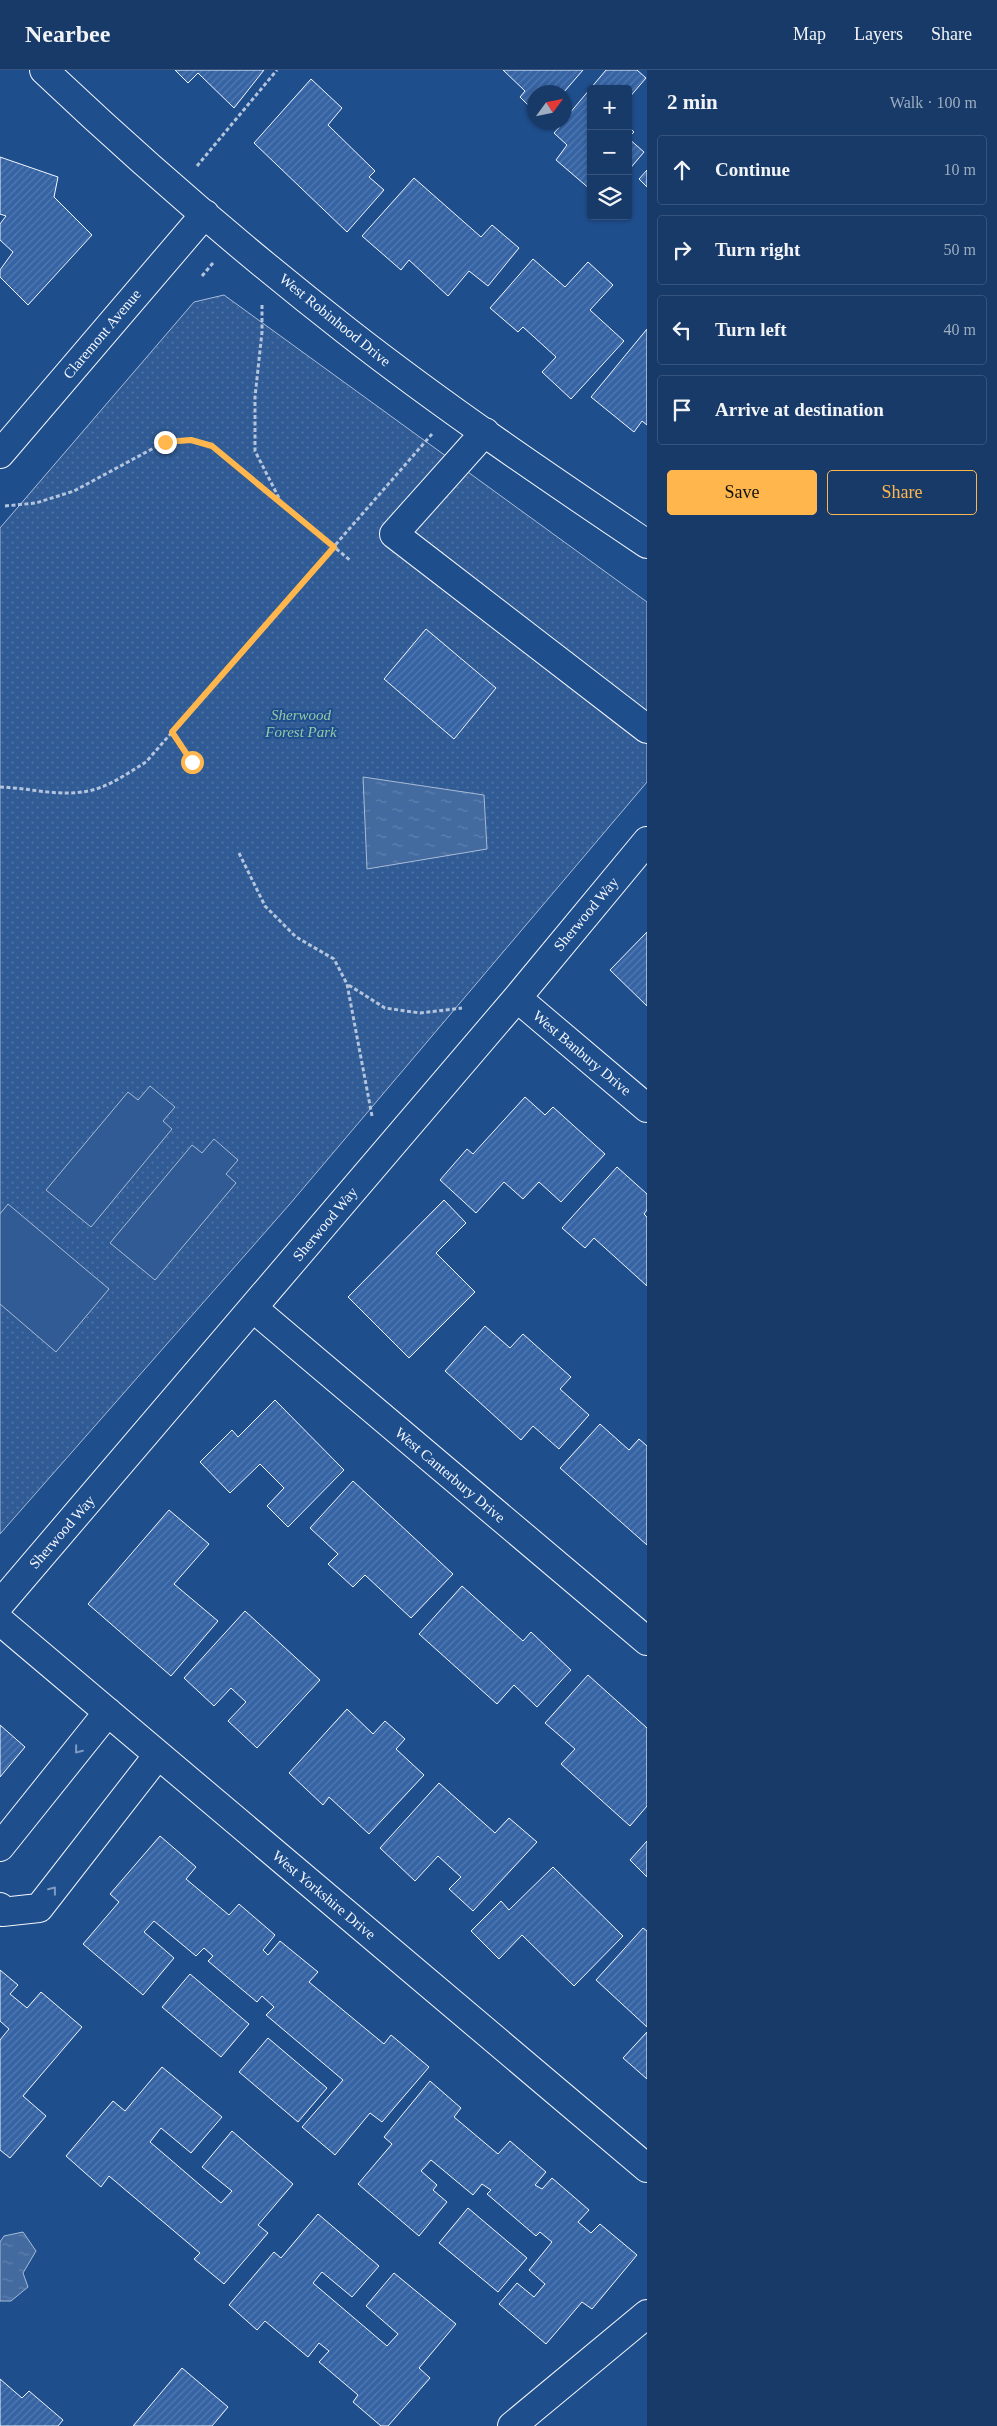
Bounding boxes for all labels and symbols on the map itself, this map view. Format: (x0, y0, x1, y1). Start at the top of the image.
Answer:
north arrow (527, 85, 572, 130)
street label: West Robinhood Drive (276, 270, 394, 370)
street label: Claremont Avenue (60, 286, 144, 382)
route end (154, 431, 177, 454)
park label: Sherwood Forest Park (264, 707, 337, 740)
route start (181, 751, 204, 774)
street label: Sherwood Way (550, 873, 622, 954)
street label: West Banbury Drive (530, 1007, 634, 1099)
street label: Sherwood Way (289, 1183, 361, 1264)
street label: West Canterbury Drive (392, 1424, 509, 1526)
street label: Sherwood Way (26, 1492, 98, 1572)
one-way arrow (74, 1745, 83, 1754)
street label: West Yorkshire Drive (269, 1847, 379, 1943)
one-way arrow (47, 1886, 56, 1896)

